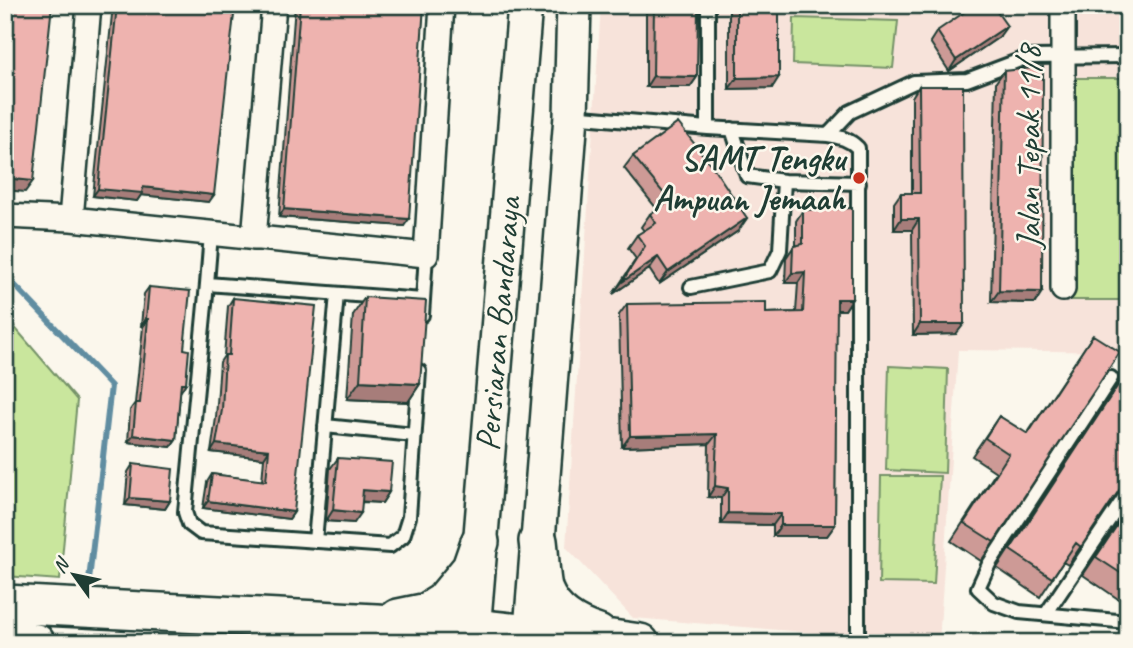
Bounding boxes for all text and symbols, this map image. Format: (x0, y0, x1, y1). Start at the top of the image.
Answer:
street label: Jalan Tepak 11/8 (1006, 42, 1051, 251)
place label: SAMT Tengku Ampuan Jemaah (653, 136, 848, 221)
marker: SAMT Tengku Ampuan Jemaah (851, 170, 867, 186)
street label: Persiaran Bandaraya (465, 193, 532, 453)
north arrow (38, 540, 108, 610)
text: N (47, 552, 76, 578)

